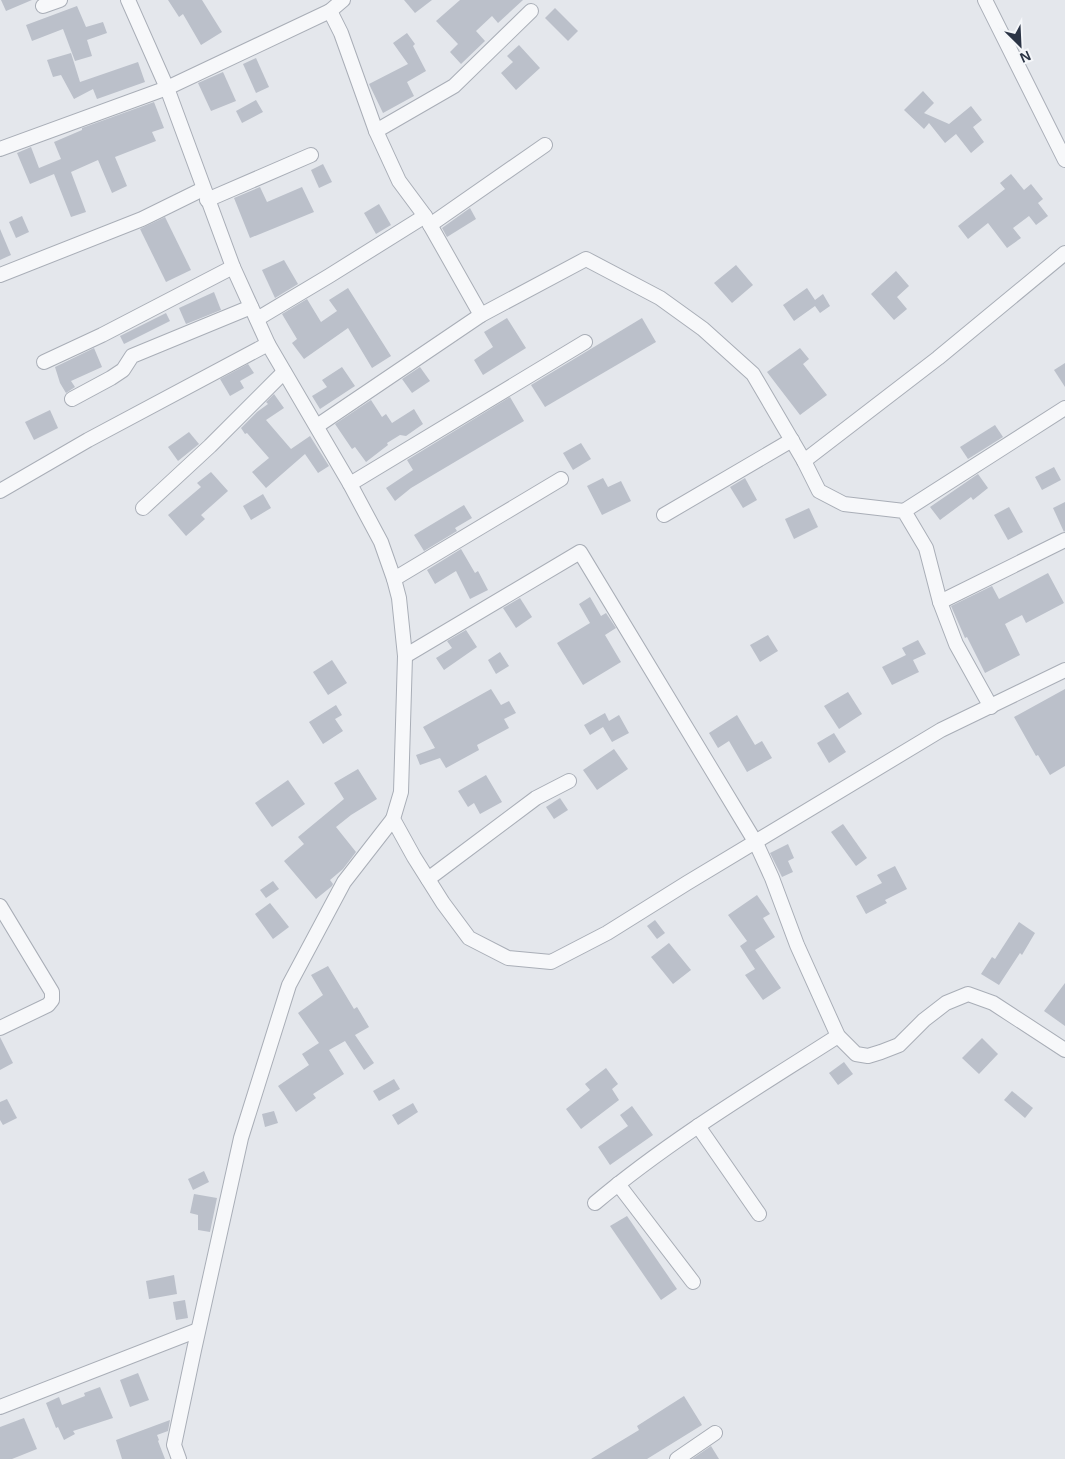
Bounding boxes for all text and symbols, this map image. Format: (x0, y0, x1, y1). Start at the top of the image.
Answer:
north arrow (995, 20, 1045, 70)
text: N (1017, 48, 1033, 66)

